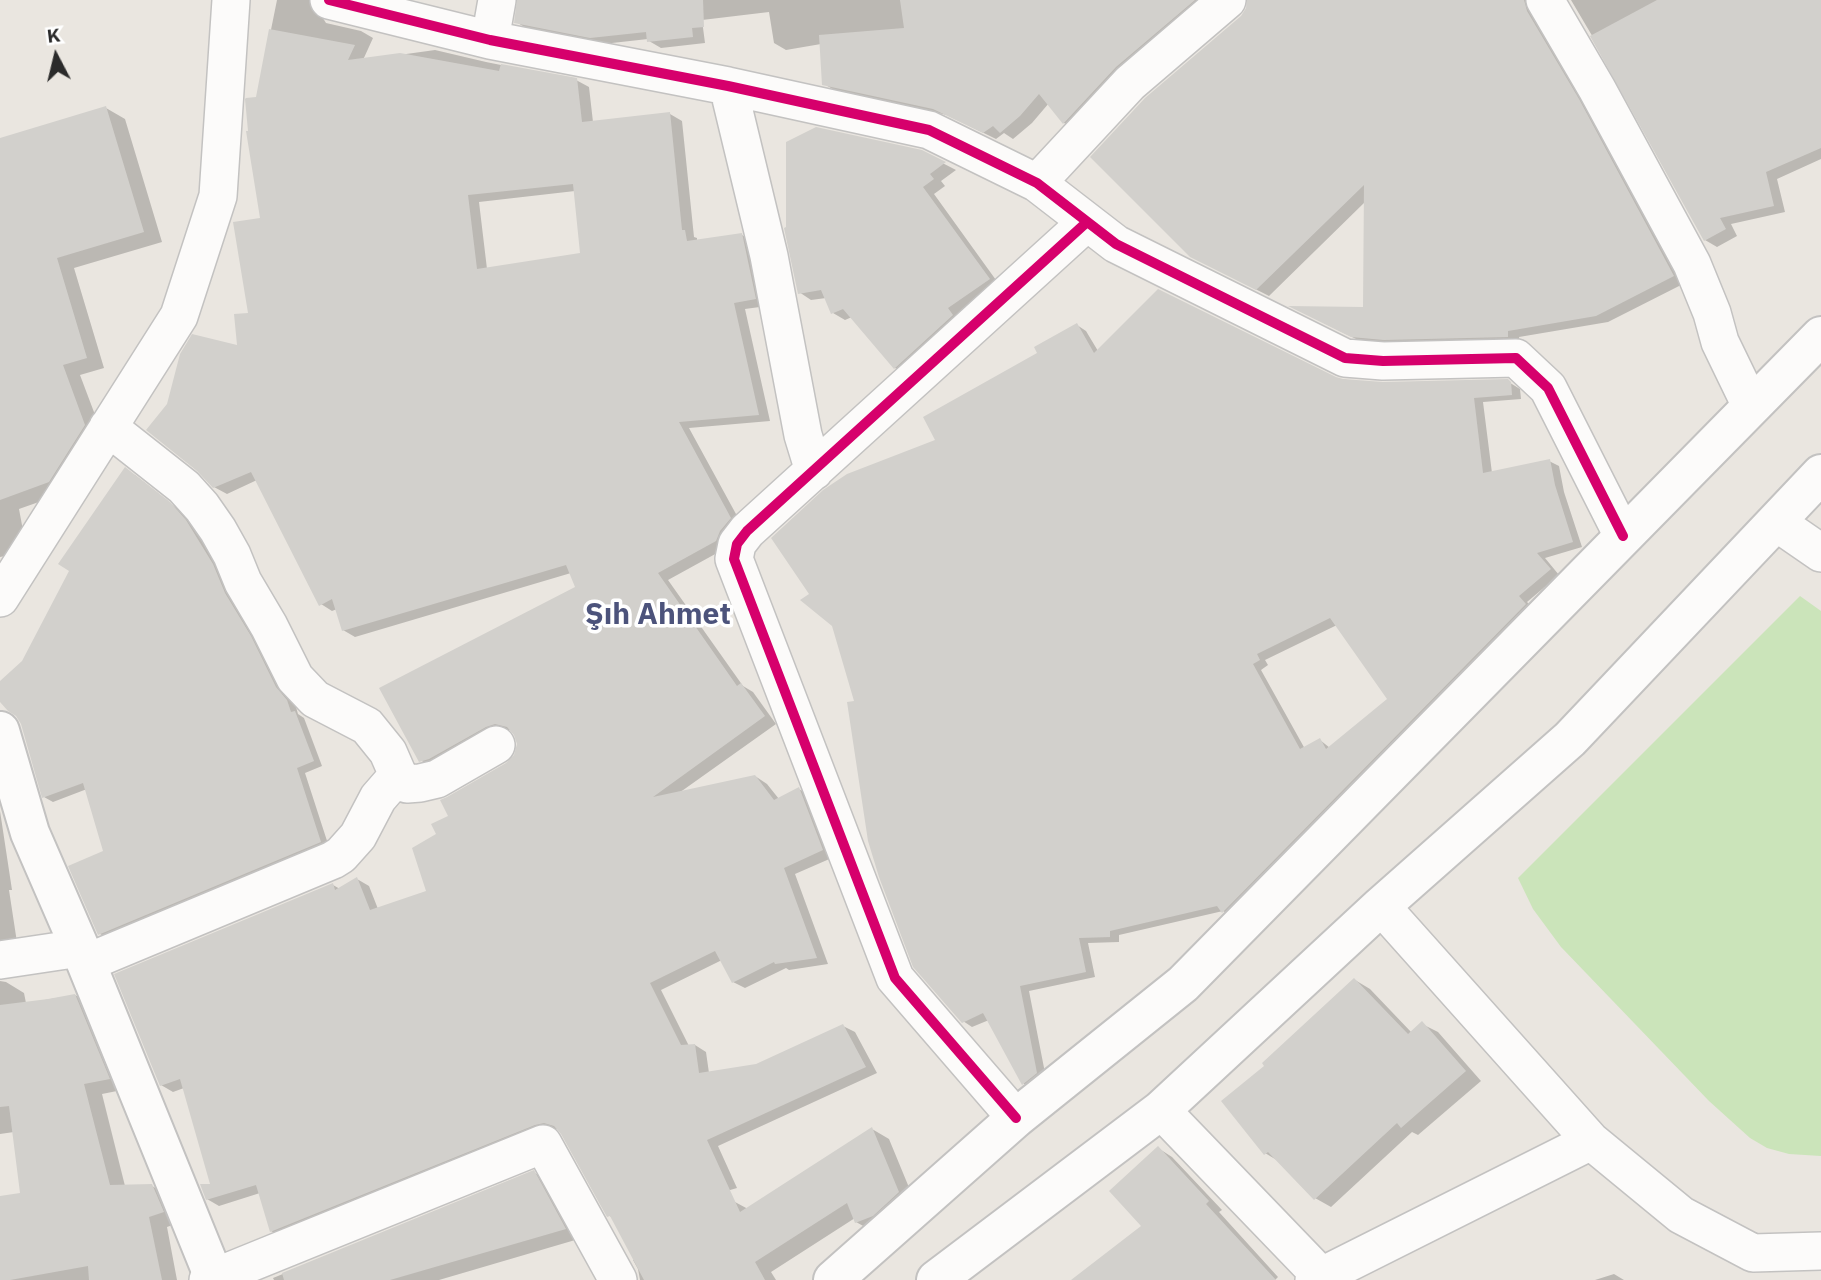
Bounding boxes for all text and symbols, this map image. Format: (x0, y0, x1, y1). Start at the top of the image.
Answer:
north arrow (21, 21, 91, 91)
text: K (45, 22, 61, 48)
district label: Şıh Ahmet (585, 597, 731, 633)

